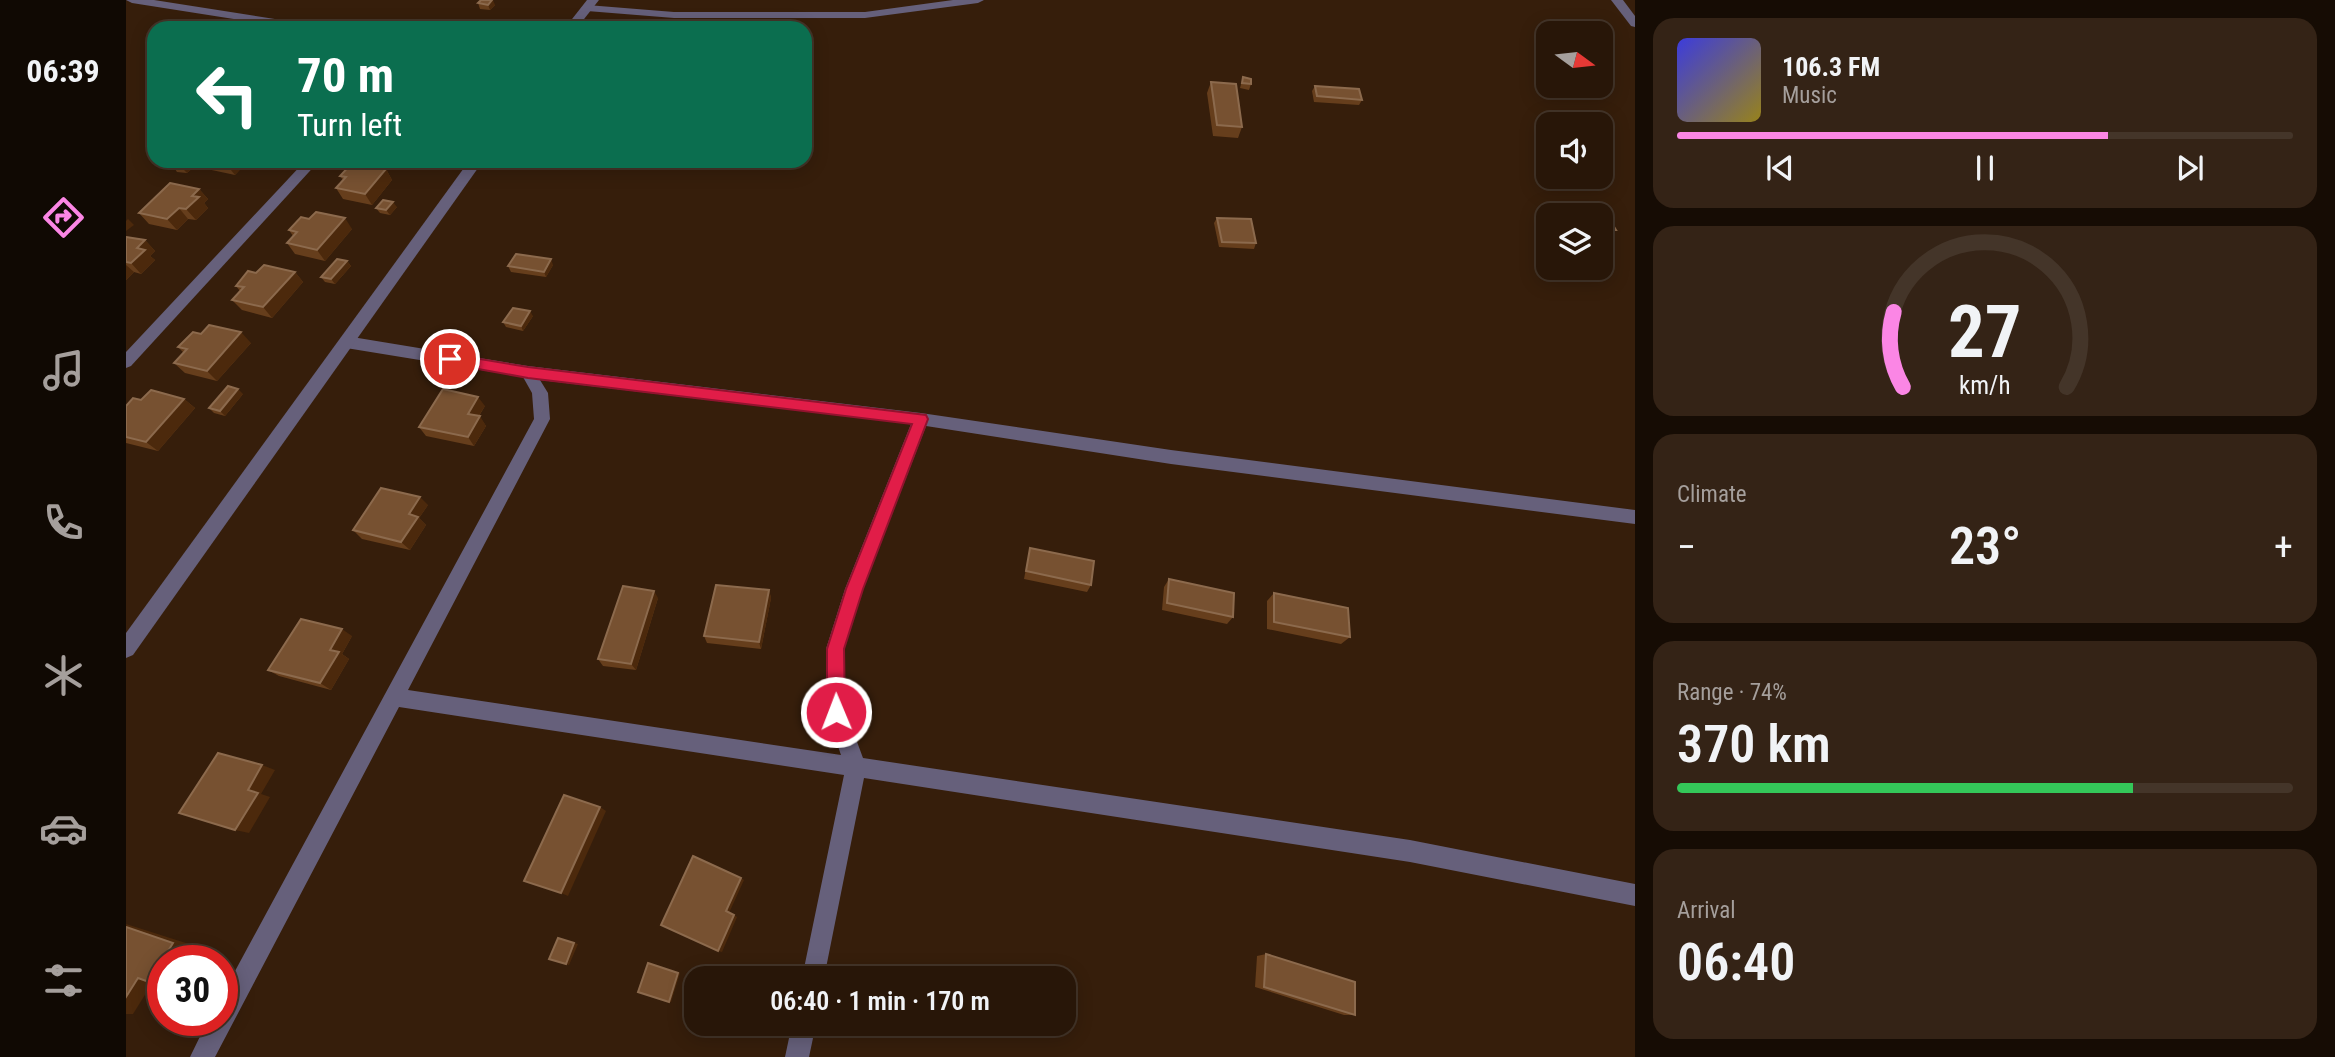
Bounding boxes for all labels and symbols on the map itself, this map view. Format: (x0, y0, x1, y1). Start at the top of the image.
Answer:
north arrow (1536, 21, 1614, 98)
pin (420, 329, 480, 389)
position arrow (799, 675, 873, 749)
speed limit sign: 30 (147, 945, 238, 1036)

